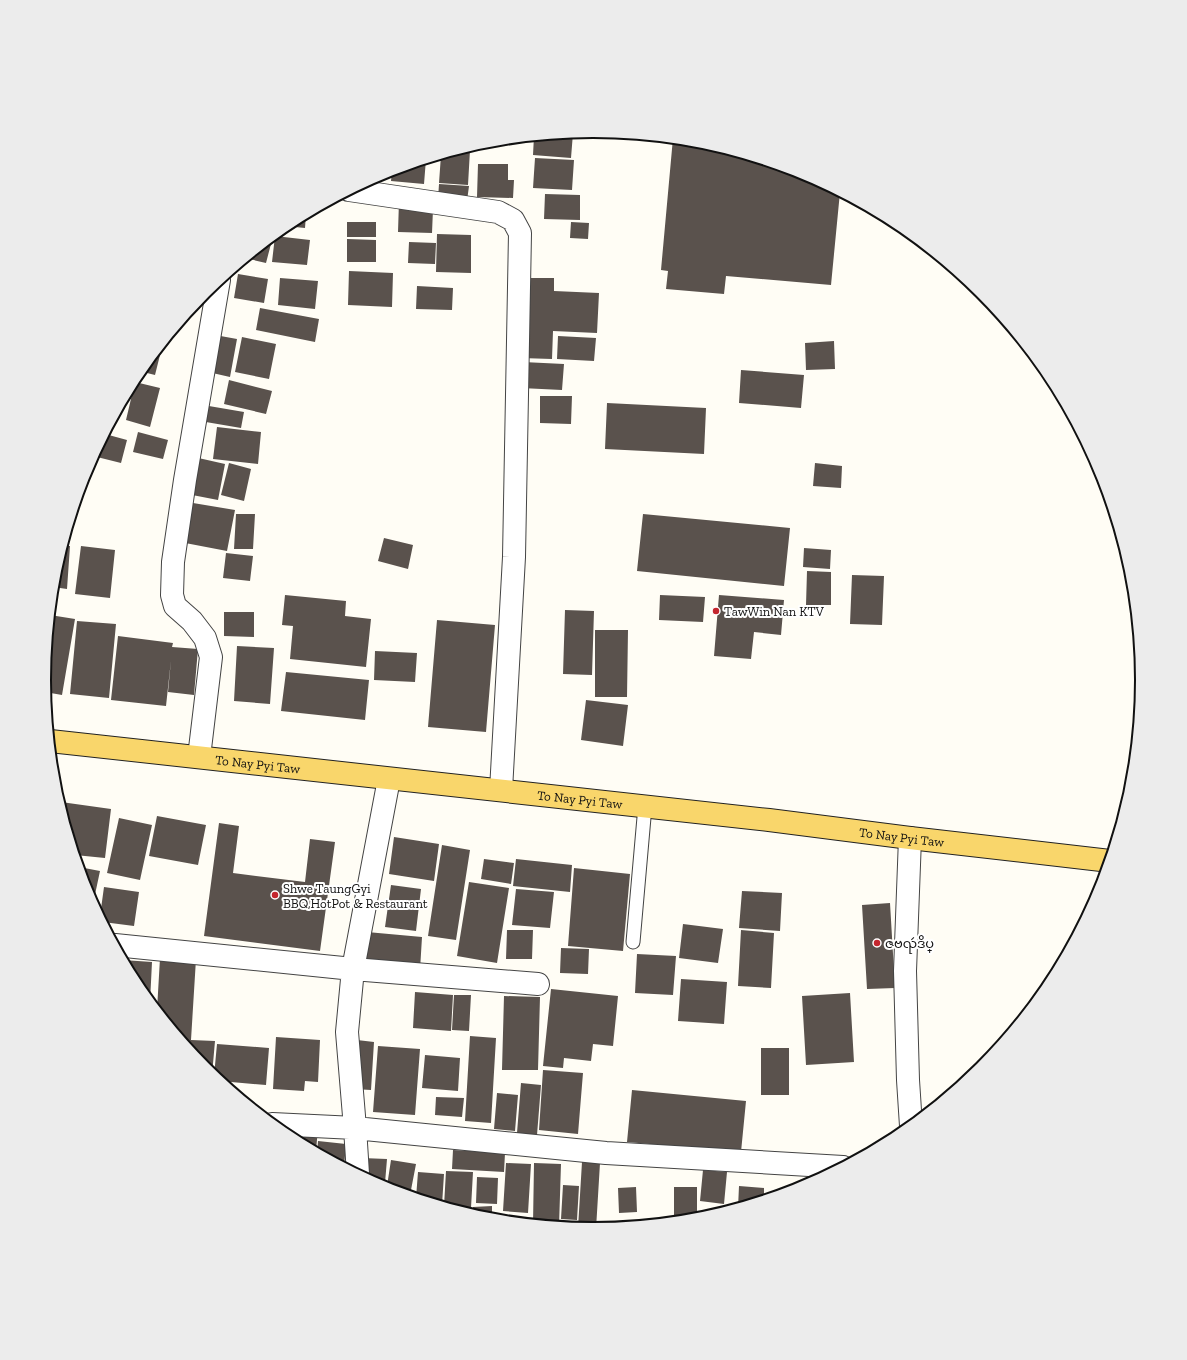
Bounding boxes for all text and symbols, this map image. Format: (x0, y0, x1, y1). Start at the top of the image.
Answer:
place label: TawWin Nan KTV (724, 604, 825, 619)
marker: TawWin Nan KTV (711, 606, 721, 616)
street label: To Nay Pyi Taw (214, 752, 301, 776)
street label: To Nay Pyi Taw (536, 788, 623, 812)
street label: To Nay Pyi Taw (858, 825, 945, 850)
place label: Shwe TaungGyi BBQ,HotPot & Restaurant (283, 881, 428, 911)
marker: Shwe TaungGyi BBQ,HotPot & Restaurant (270, 890, 280, 900)
place label: ဇဗၺဴဒိပ္ (885, 935, 934, 954)
marker: ဇဗၺဴဒိပ္ (872, 938, 882, 948)

